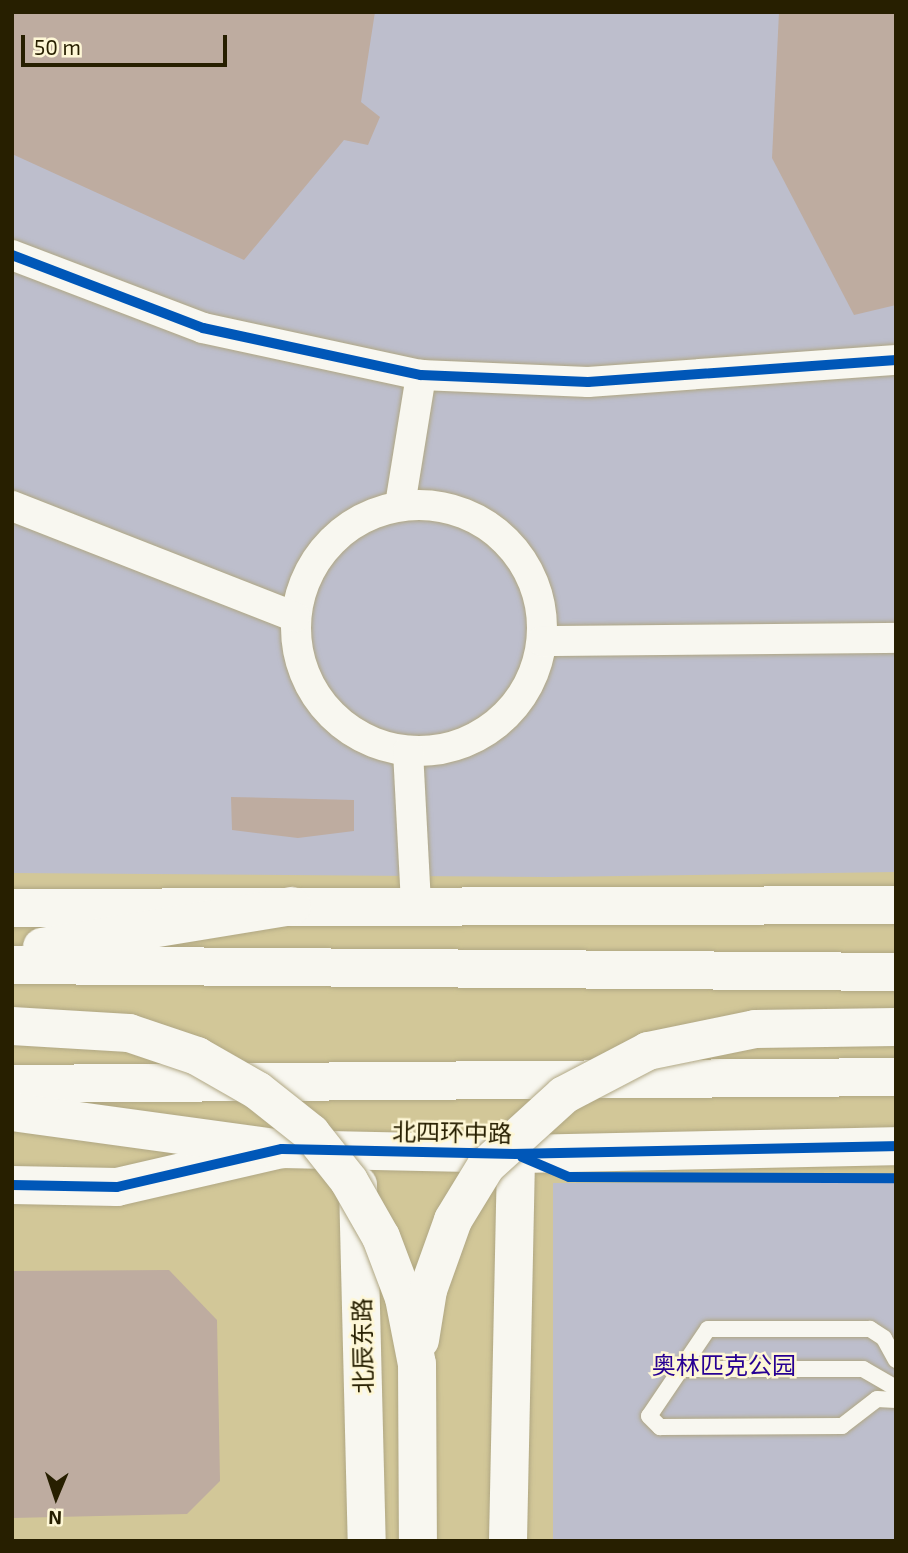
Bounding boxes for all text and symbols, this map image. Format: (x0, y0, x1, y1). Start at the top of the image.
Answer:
scale bar (24, 21, 231, 65)
text: 50 m (34, 34, 81, 59)
street label: 北四环中路 (392, 1117, 512, 1147)
street label: 北辰东路 (347, 1298, 377, 1394)
park label: 奥林匹克公园 (652, 1351, 796, 1379)
north arrow (21, 1462, 91, 1532)
text: N (48, 1507, 63, 1530)

